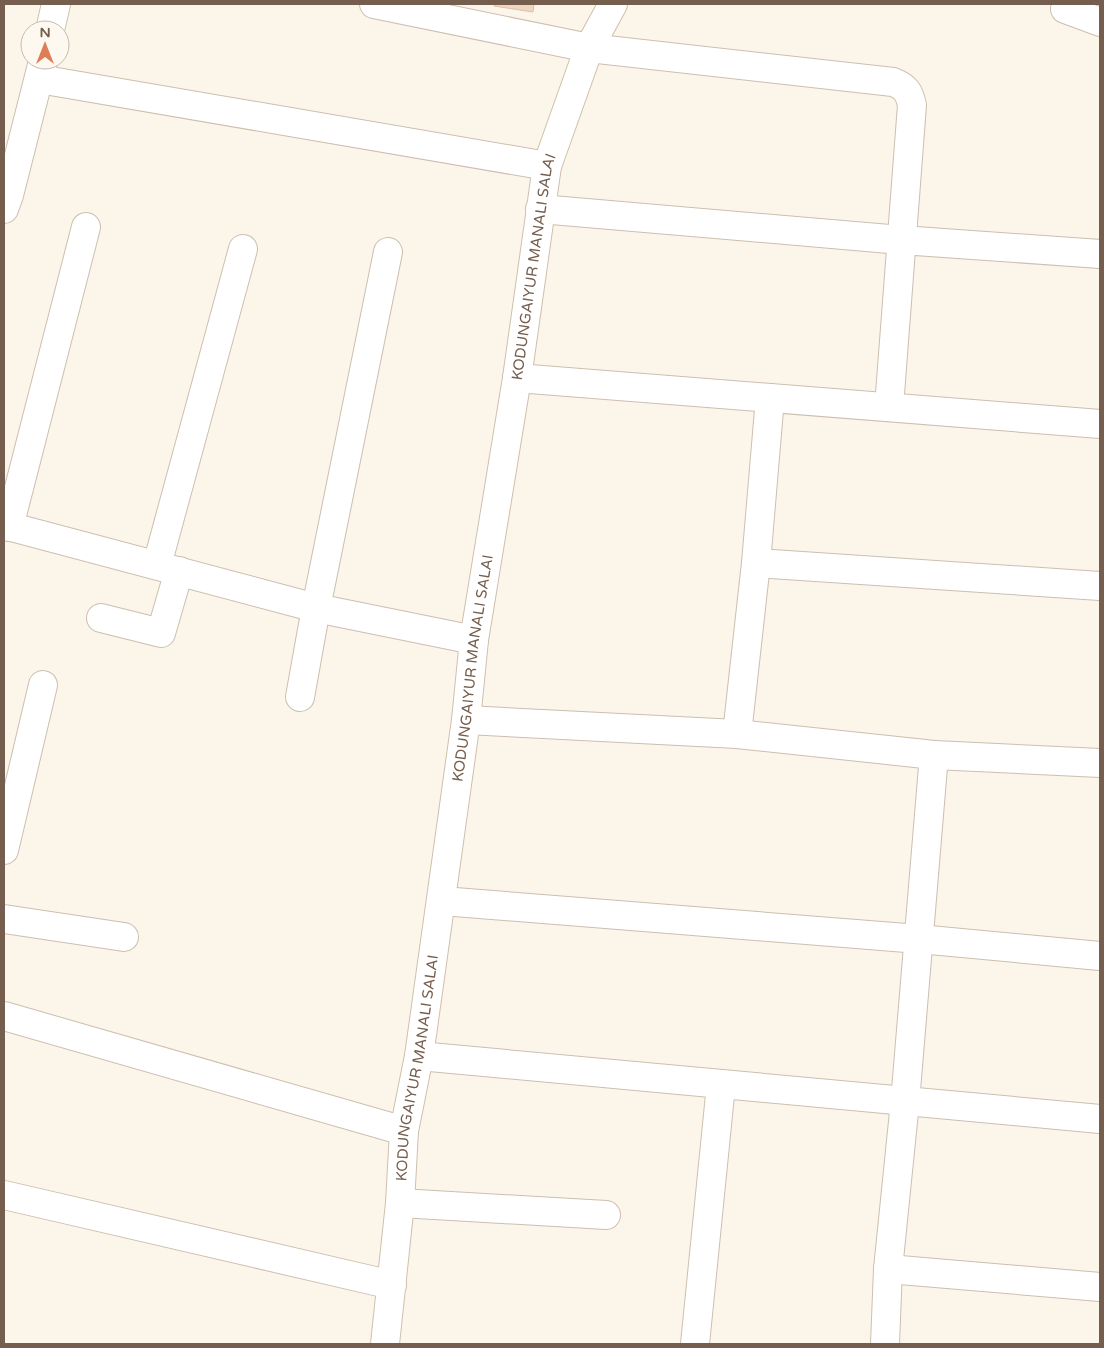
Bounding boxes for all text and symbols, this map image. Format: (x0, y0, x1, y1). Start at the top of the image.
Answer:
north arrow (20, 20, 70, 70)
text: N (39, 24, 51, 41)
street label: KODUNGAIYUR MANALI SALAI (508, 151, 560, 381)
street label: KODUNGAIYUR MANALI SALAI (448, 553, 497, 783)
street label: KODUNGAIYUR MANALI SALAI (392, 954, 442, 1182)

